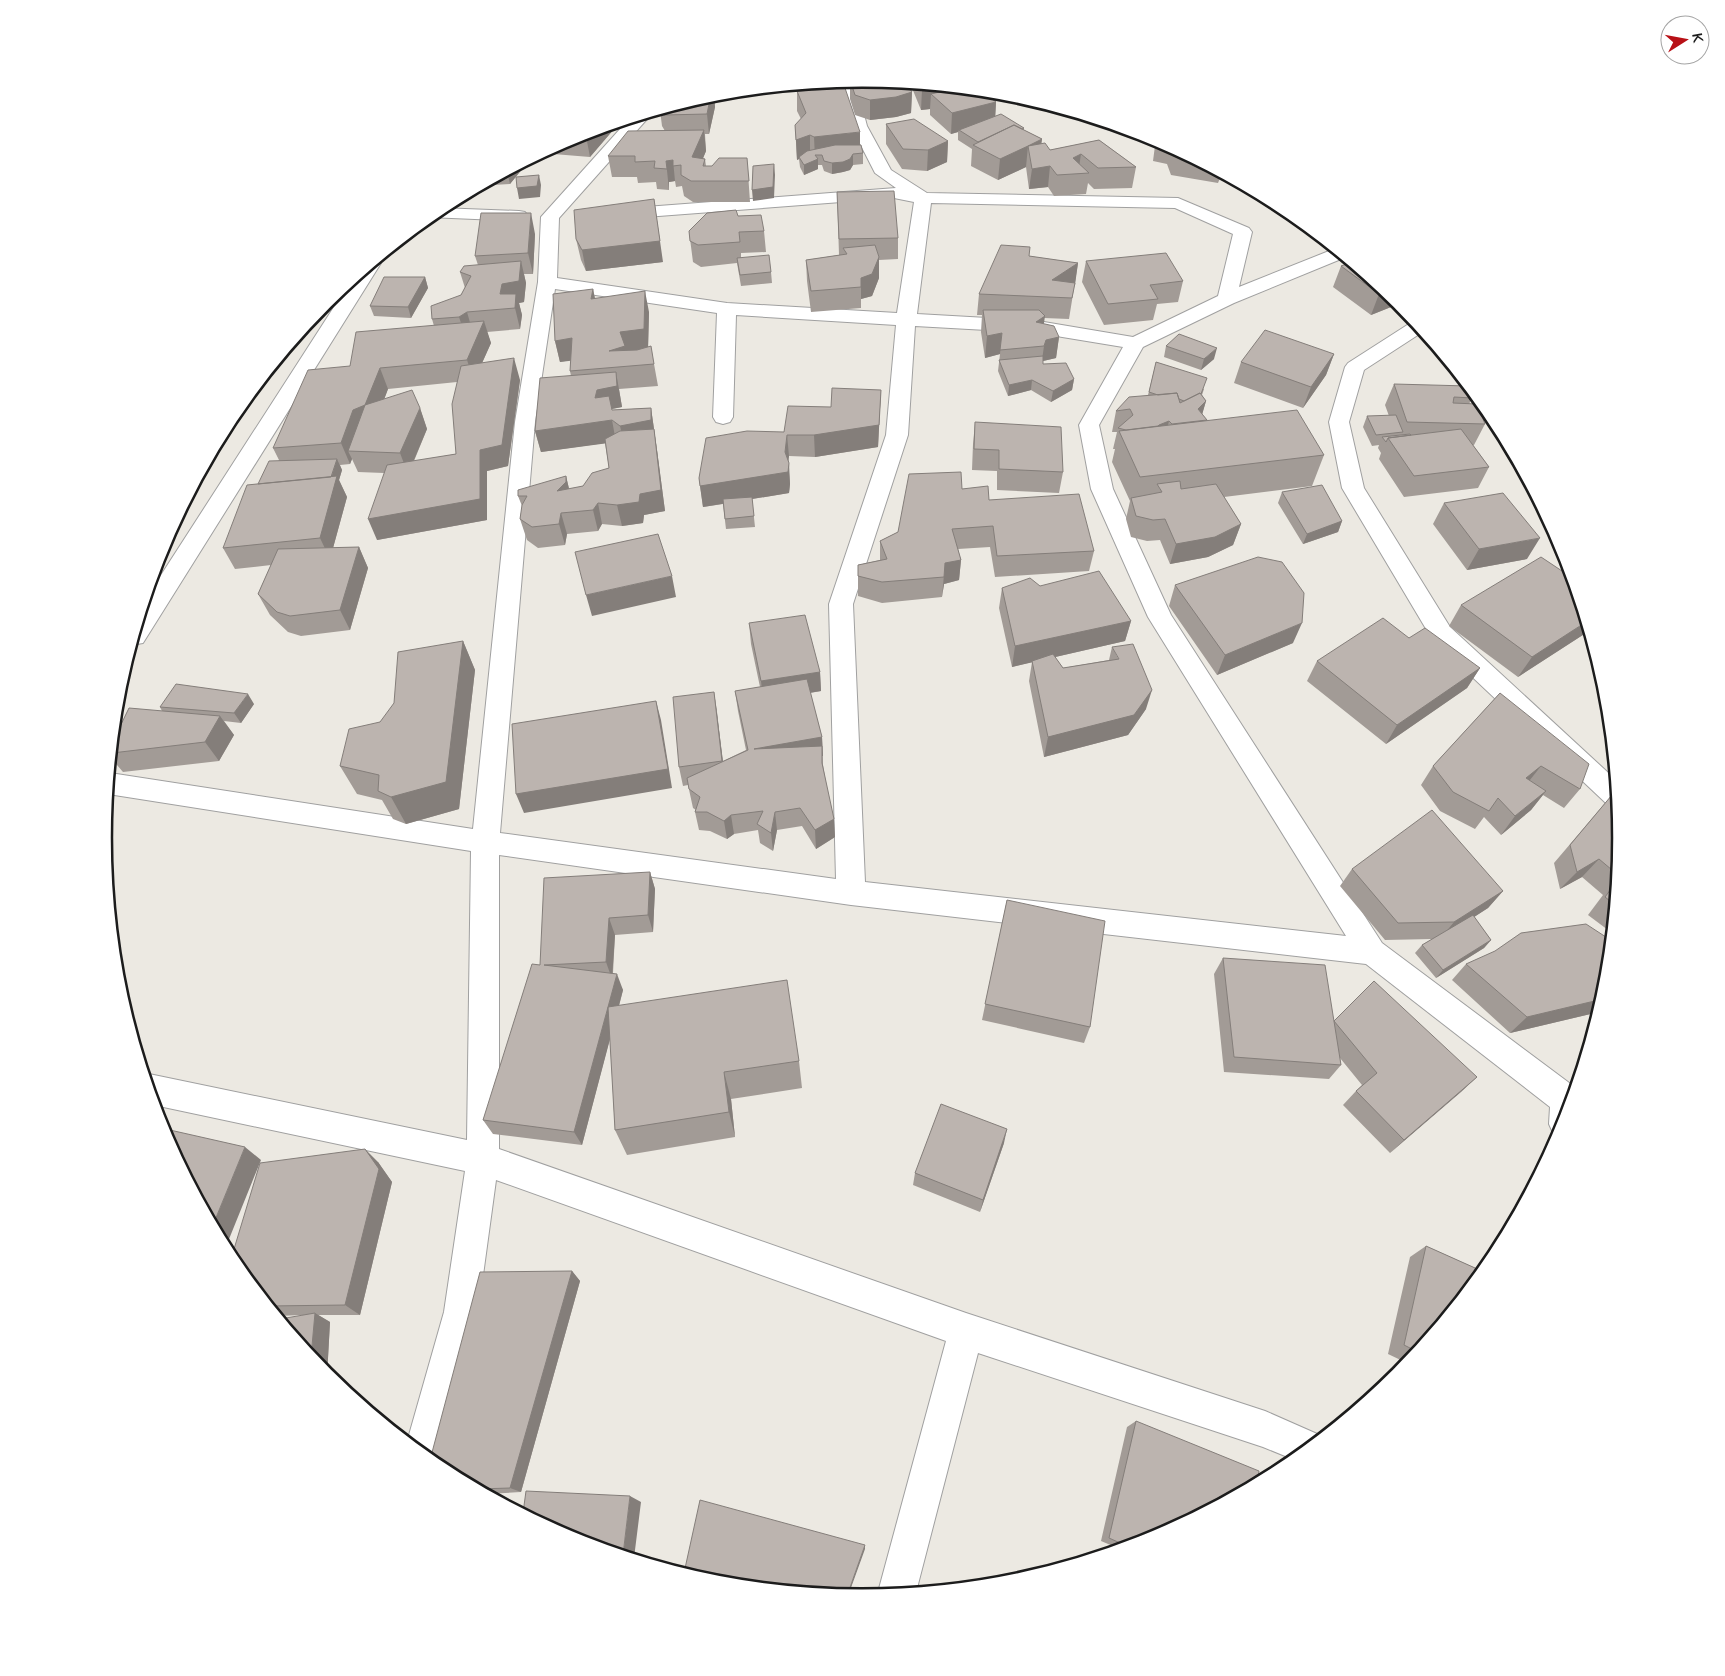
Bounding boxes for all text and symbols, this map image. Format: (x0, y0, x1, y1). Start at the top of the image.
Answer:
north arrow (1660, 15, 1710, 65)
text: K (1687, 31, 1708, 45)

